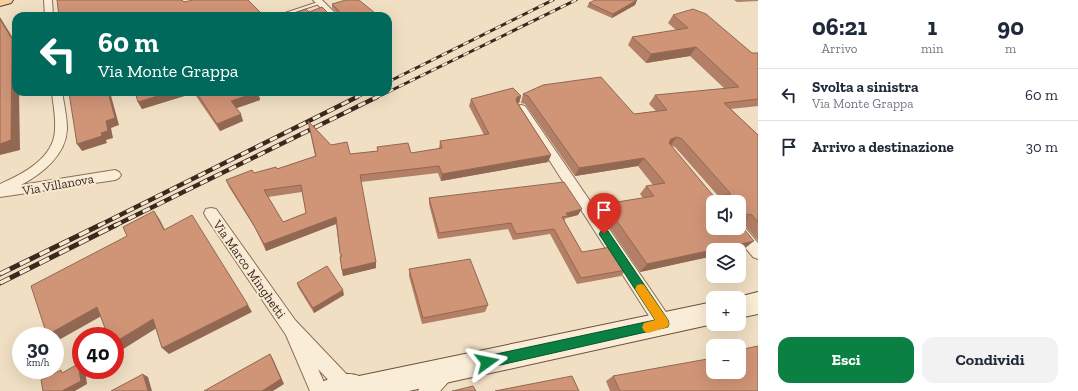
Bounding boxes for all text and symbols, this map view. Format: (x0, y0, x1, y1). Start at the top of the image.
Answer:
text: 06:21 (812, 12, 867, 41)
text: 1 (927, 12, 937, 41)
text: 90 (997, 12, 1024, 41)
text: 60 m (98, 26, 159, 59)
icon: left (32, 28, 84, 80)
text: Arrivo (822, 41, 858, 56)
text: min (921, 41, 943, 56)
text: m (1005, 41, 1016, 56)
text: Via Monte Grappa (98, 60, 239, 82)
text: Svolta a sinistra (812, 78, 919, 96)
icon: left (778, 84, 800, 106)
text: 60 m (1025, 86, 1058, 104)
text: Via Monte Grappa (812, 96, 914, 111)
icon: arrive (778, 136, 800, 158)
text: Arrivo a destinazione (812, 138, 954, 156)
text: 30 m (1026, 138, 1058, 156)
street label: Via Villanova (20, 171, 96, 198)
pin (587, 193, 621, 234)
map controls (706, 195, 746, 379)
button: sound (706, 195, 746, 235)
icon: arrive (593, 199, 615, 221)
street label: Via Marco Minghetti (210, 217, 289, 321)
button: layers (706, 243, 746, 283)
button: + (706, 291, 746, 331)
speed limit sign: 40 (72, 327, 124, 379)
text: 30 (27, 336, 49, 360)
button: Esci (778, 337, 914, 383)
button: Condividi (922, 337, 1058, 383)
button: − (706, 339, 746, 379)
position arrow (466, 341, 508, 383)
text: km/h (27, 357, 49, 369)

